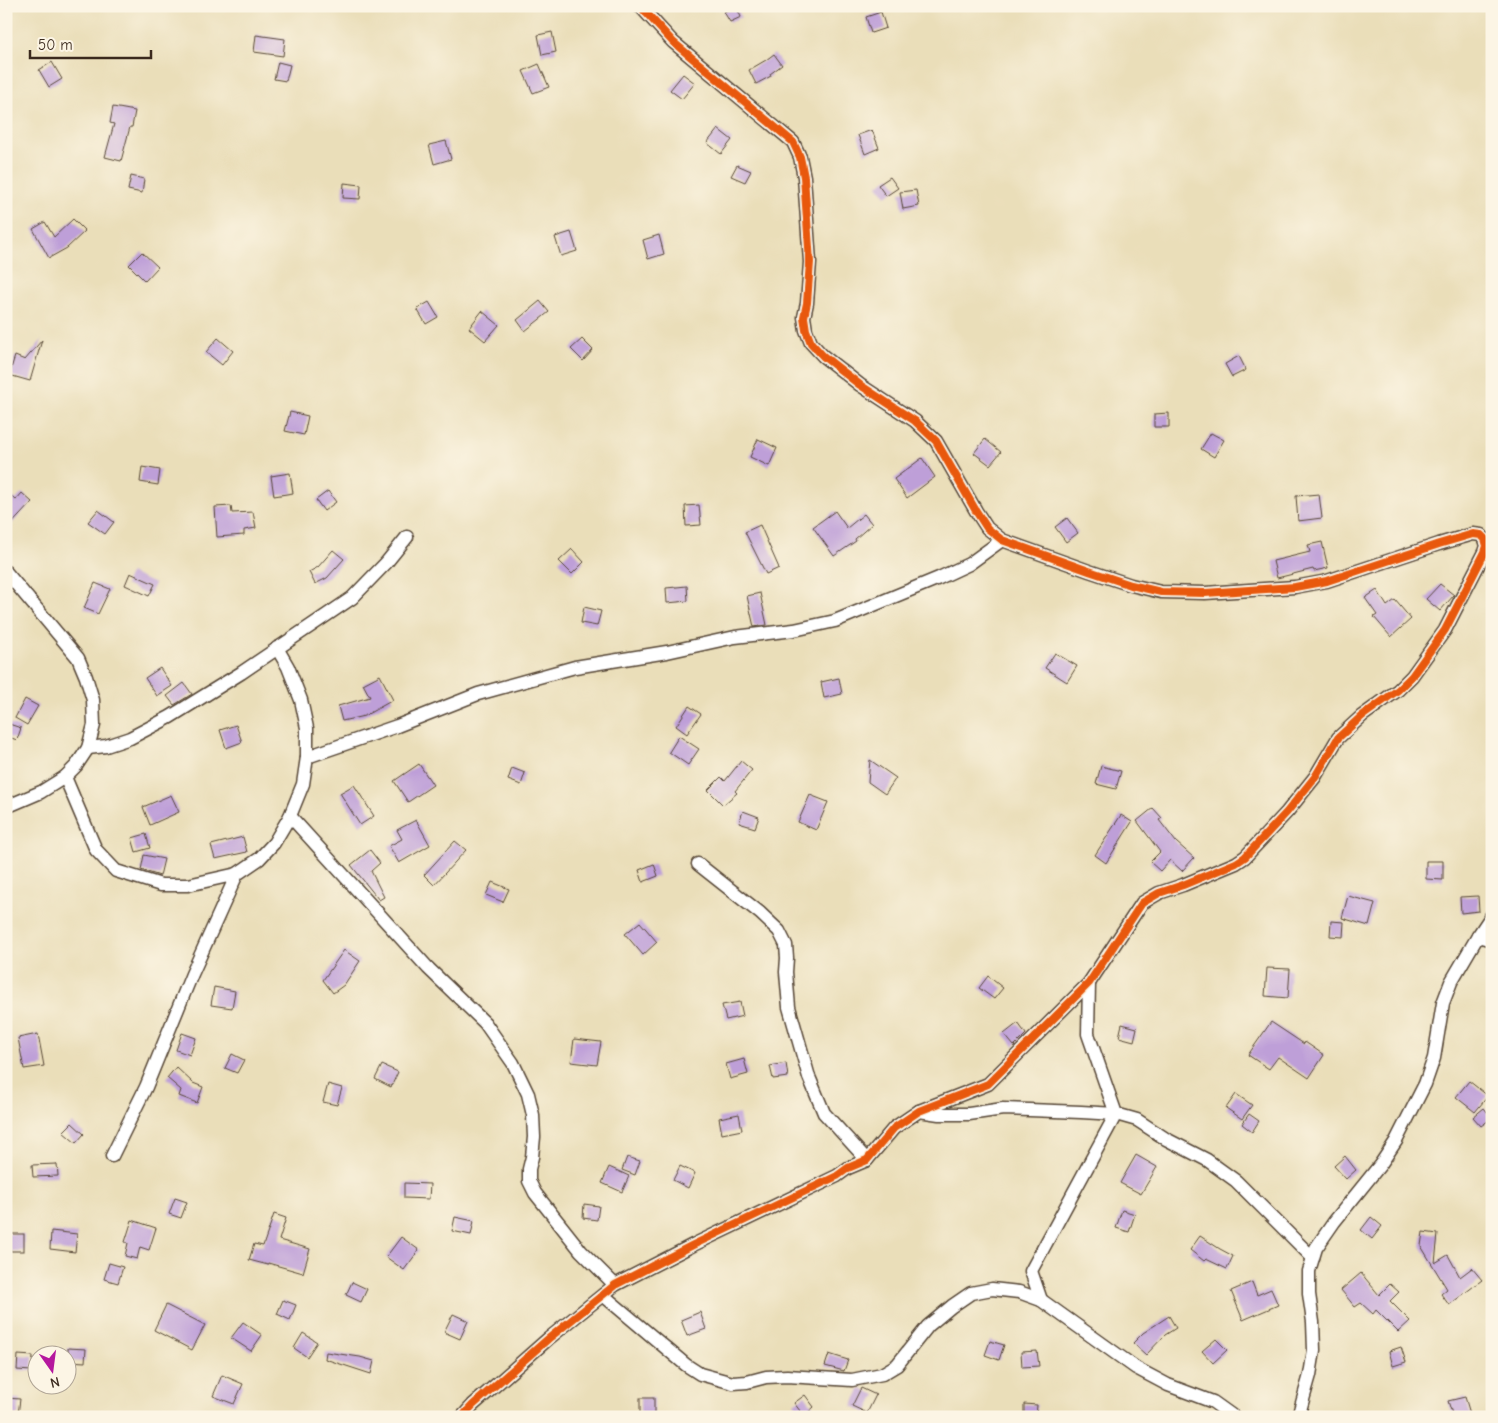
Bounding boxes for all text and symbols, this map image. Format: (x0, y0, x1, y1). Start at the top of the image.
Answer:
scale bar (30, 28, 151, 60)
text: 50 m (38, 36, 73, 54)
north arrow (28, 1346, 78, 1396)
text: N (49, 1373, 62, 1391)

